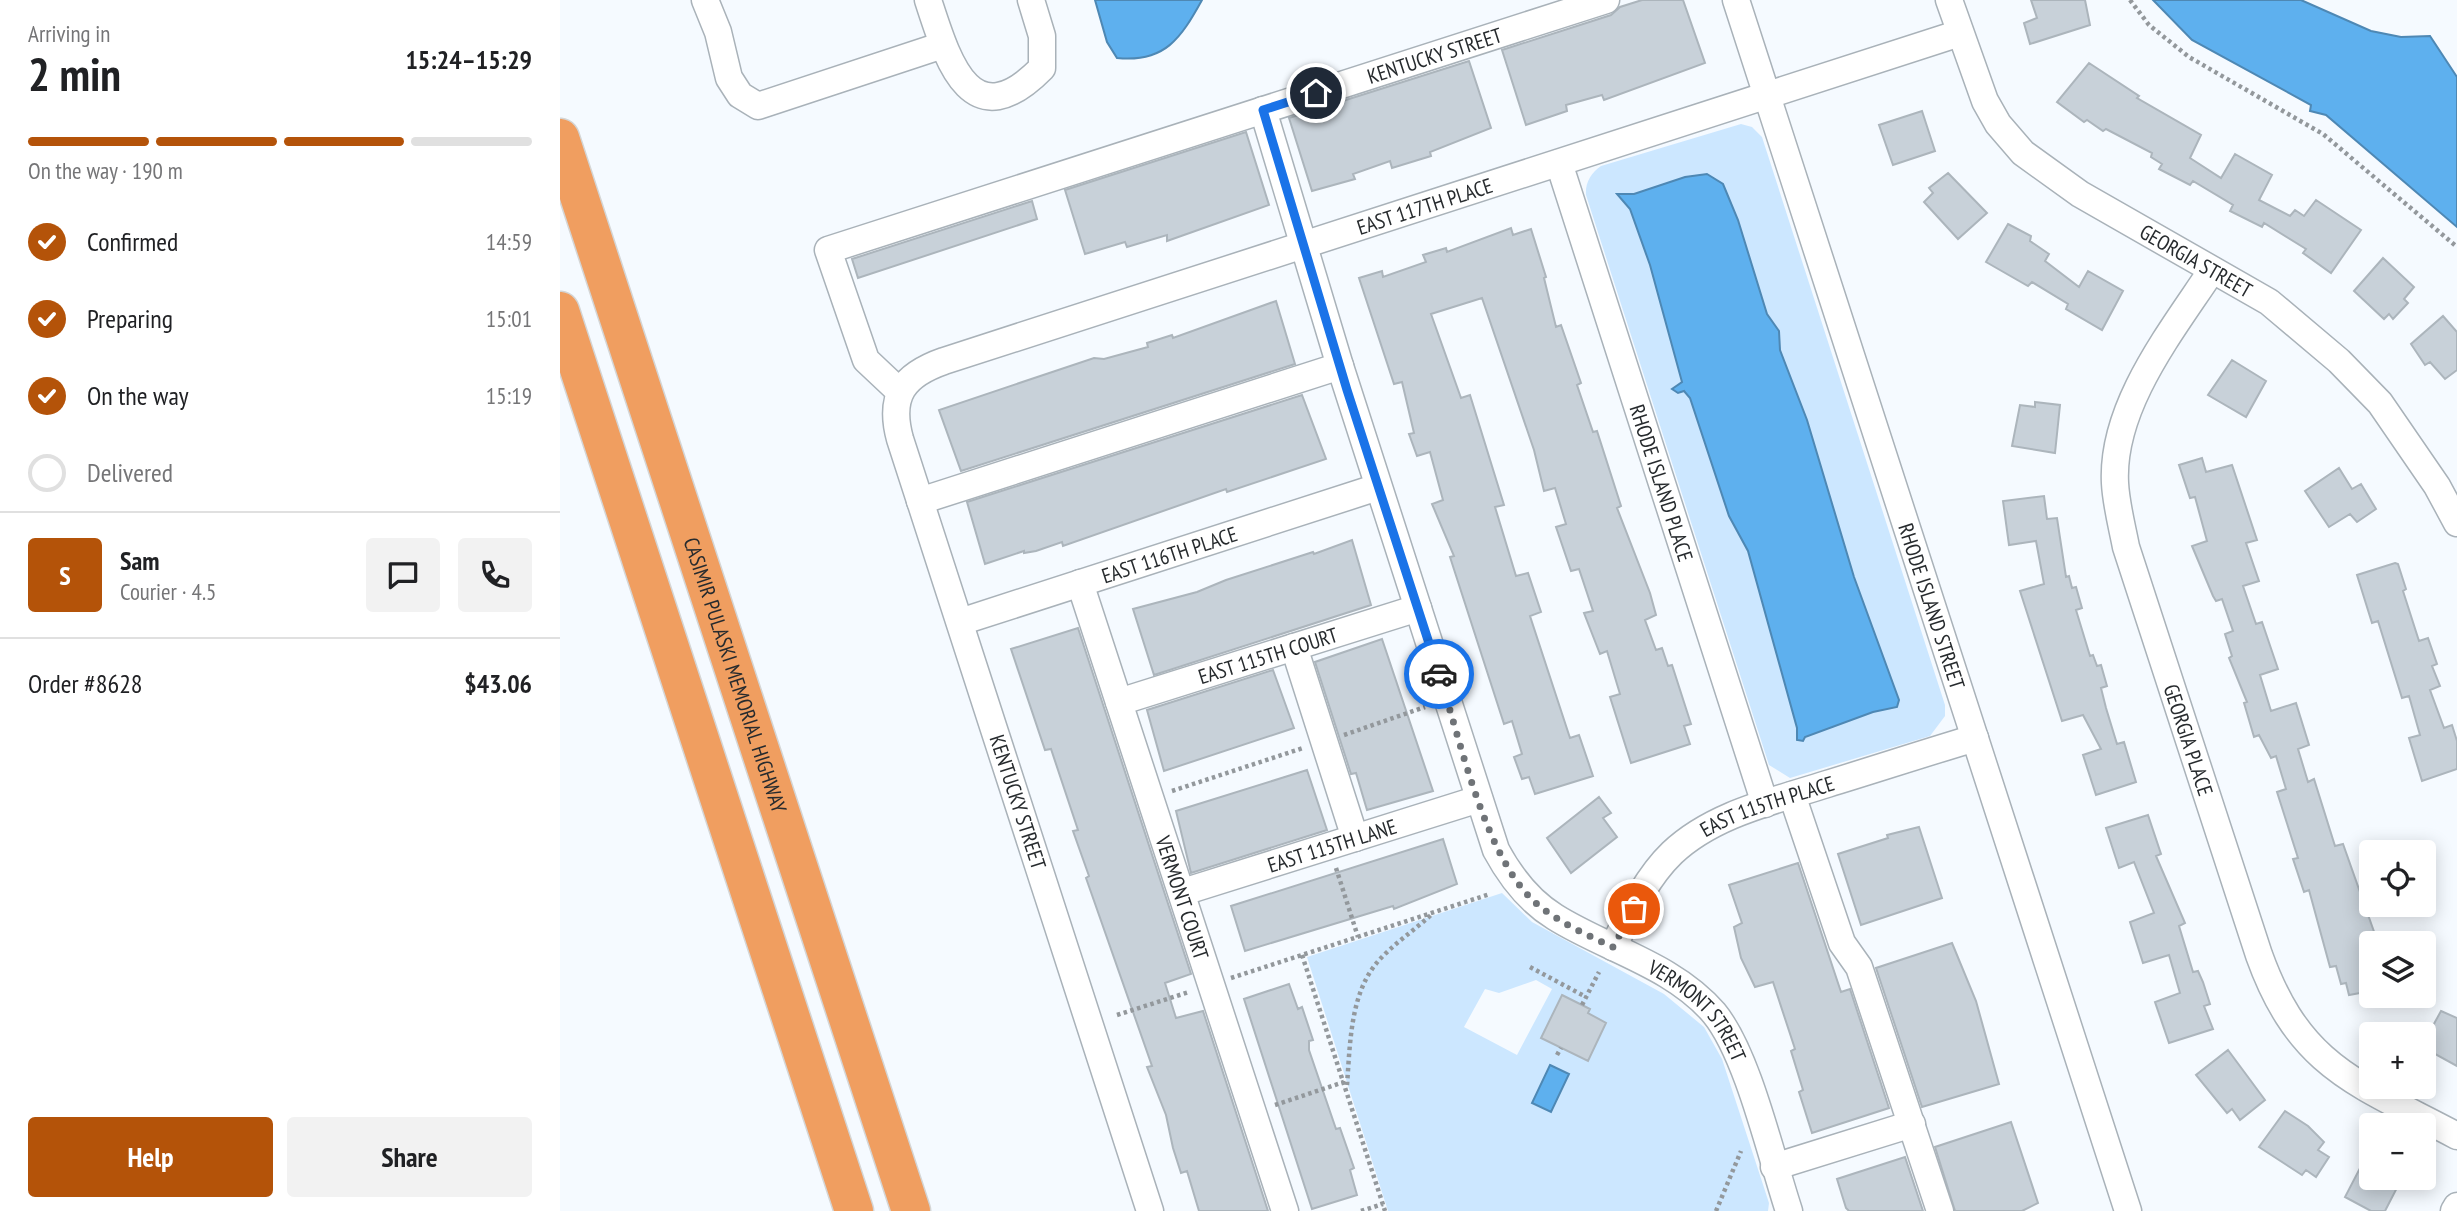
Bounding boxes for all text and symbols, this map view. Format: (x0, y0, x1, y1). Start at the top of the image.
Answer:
text: Arriving in (28, 19, 110, 48)
street label: KENTUCKY STREET (1364, 21, 1506, 89)
text: 15:24–15:29 (405, 43, 532, 76)
text: 2 min (28, 44, 121, 104)
pin (1286, 63, 1346, 123)
icon: home (1297, 74, 1335, 112)
text: On the way · 190 m (28, 156, 183, 185)
street label: EAST 117TH PLACE (1353, 171, 1496, 240)
street label: GEORGIA STREET (2135, 218, 2258, 304)
icon: check (28, 223, 66, 261)
text: Confirmed (87, 225, 178, 258)
text: 14:59 (486, 227, 532, 256)
icon: check (28, 300, 66, 338)
text: Preparing (87, 302, 173, 335)
text: 15:01 (486, 304, 532, 333)
icon: check (28, 377, 66, 415)
text: On the way (87, 379, 189, 412)
text: 15:19 (486, 381, 532, 410)
street label: RHODE ISLAND PLACE (1624, 401, 1700, 565)
text: Delivered (87, 456, 173, 489)
street label: EAST 116TH PLACE (1098, 520, 1241, 589)
street label: RHODE ISLAND STREET (1893, 520, 1972, 693)
street label: CASIMIR PULASKI MEMORIAL HIGHWAY (678, 534, 793, 817)
button: chat (366, 538, 440, 612)
button: phone (458, 538, 532, 612)
text: Sam (120, 544, 159, 577)
text: S (59, 559, 71, 592)
text: Courier · 4.5 (120, 577, 216, 606)
street label: EAST 115TH COURT (1195, 620, 1341, 690)
courier (1404, 639, 1474, 709)
icon: car (1420, 655, 1458, 693)
text: Order #8628 (28, 667, 143, 700)
text: $43.06 (464, 667, 532, 700)
street label: GEORGIA PLACE (2158, 681, 2220, 799)
street label: KENTUCKY STREET (984, 731, 1053, 873)
street label: EAST 115TH PLACE (1695, 769, 1837, 843)
street label: EAST 115TH LANE (1264, 812, 1400, 878)
street label: VERMONT COURT (1150, 832, 1216, 963)
map controls (2359, 840, 2436, 1190)
button: locate (2359, 840, 2436, 917)
pin (1604, 879, 1664, 939)
icon: bag (1615, 890, 1653, 928)
button: layers (2359, 931, 2436, 1008)
street label: VERMONT STREET (1643, 953, 1753, 1066)
button: + (2359, 1022, 2436, 1099)
button: − (2359, 1113, 2436, 1190)
button: Help (28, 1117, 273, 1197)
button: Share (287, 1117, 532, 1197)

